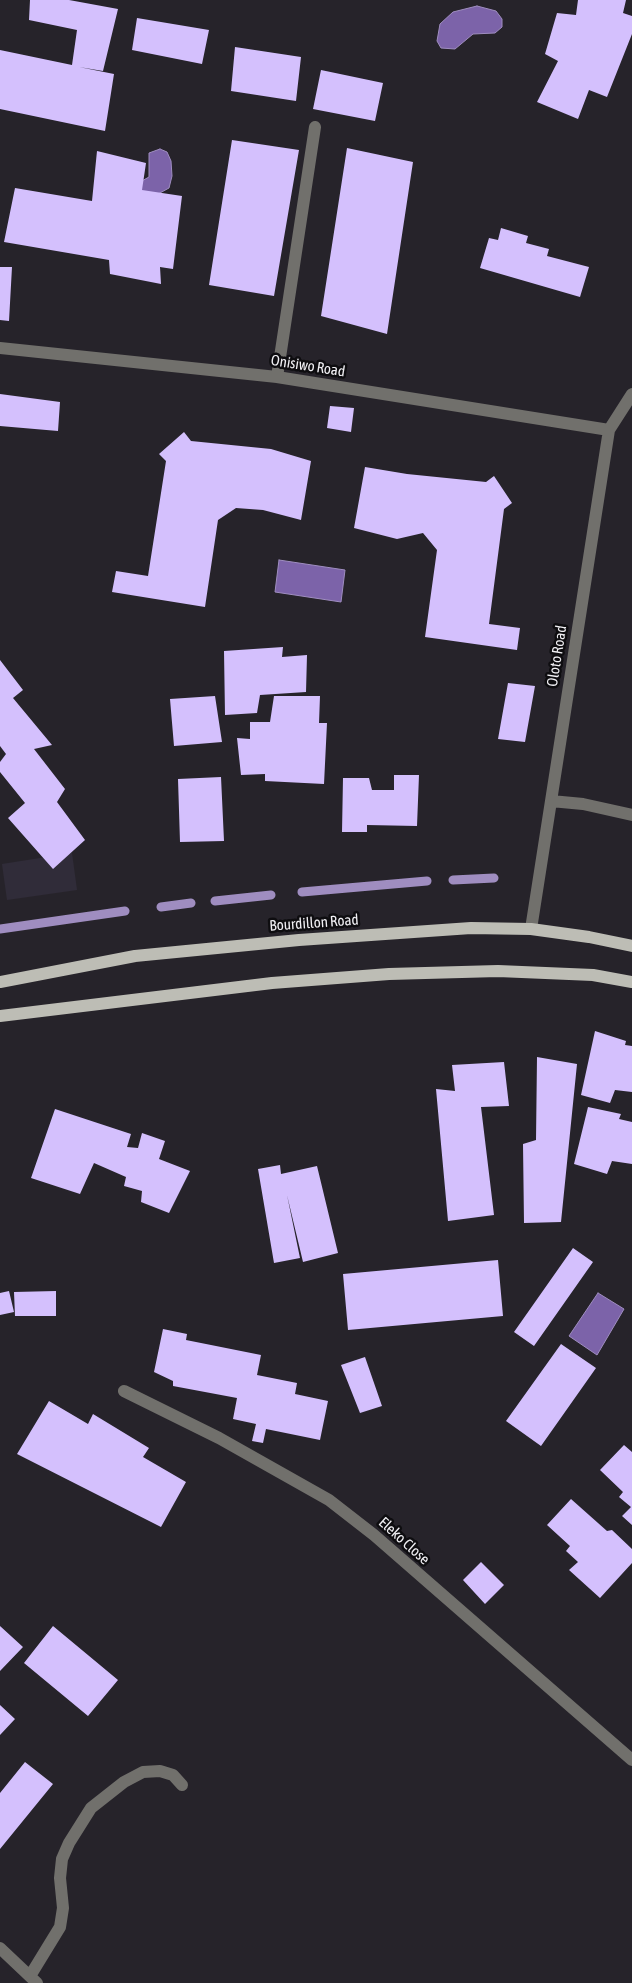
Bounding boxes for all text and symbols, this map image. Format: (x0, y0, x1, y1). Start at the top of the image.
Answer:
street label: Onisiwo Road (270, 351, 346, 381)
street label: Oloto Road (543, 624, 571, 688)
street label: Bourdillon Road (269, 911, 359, 935)
street label: Eleko Close (375, 1514, 433, 1568)

